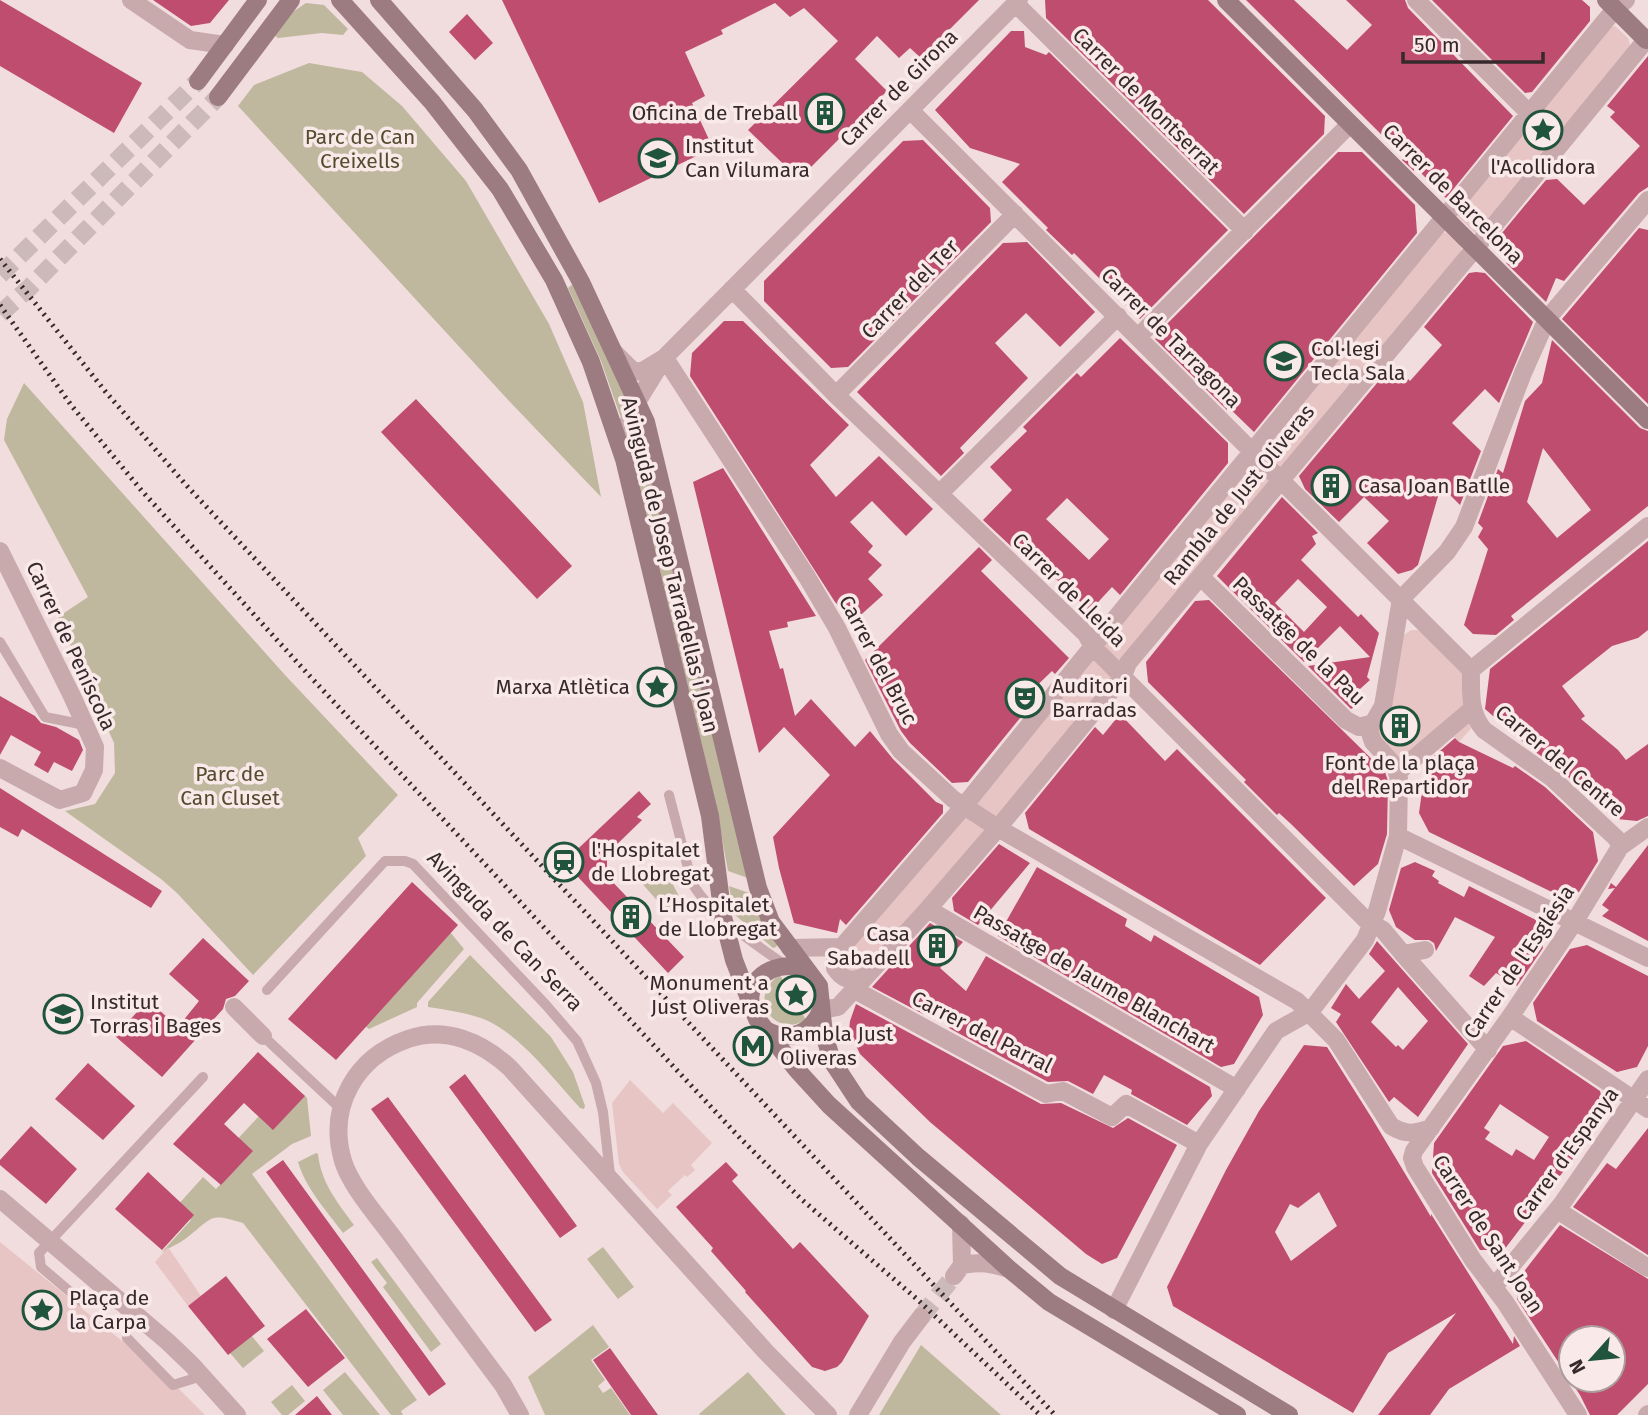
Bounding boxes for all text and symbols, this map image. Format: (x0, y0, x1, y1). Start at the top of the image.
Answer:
scale bar (1403, 21, 1543, 65)
street label: Carrer de Montserrat (1067, 22, 1225, 180)
street label: Carrer de Girona (835, 24, 963, 152)
text: 50 m (1414, 32, 1460, 58)
building icon: Oficina de Treball (804, 92, 846, 134)
place label: Oficina de Treball (632, 100, 798, 126)
place icon: l'Acollidora (1522, 109, 1564, 151)
street label: Carrer de Barcelona (1377, 118, 1529, 270)
park label: Parc de Can Creixells (305, 124, 415, 174)
place label: Institut Can Vilumara (685, 133, 810, 183)
school or university icon: Institut Can Vilumara (637, 137, 679, 179)
place label: l'Acollidora (1490, 154, 1596, 180)
street label: Carrer del Ter (856, 234, 964, 344)
street label: Carrer de Tarragona (1095, 262, 1247, 414)
place label: Col·legi Tecla Sala (1311, 336, 1405, 386)
school or university icon: Col·legi Tecla Sala (1263, 340, 1305, 382)
street label: Avinguda de Josep Tarradellas i Joan (616, 394, 724, 736)
street label: Rambla de Just Oliveras (1158, 399, 1320, 591)
building icon: Casa Joan Batlle (1310, 465, 1352, 507)
place label: Casa Joan Batlle (1358, 473, 1510, 499)
street label: Carrer de Lleida (1006, 527, 1132, 653)
street label: Carrer de Peníscola (20, 557, 122, 735)
street label: Passatge de la Pau (1227, 571, 1371, 711)
street label: Carrer del Bruc (833, 591, 923, 729)
place icon: Marxa Atlètica (636, 666, 678, 708)
place label: Auditori Barradas (1052, 673, 1137, 723)
place label: Marxa Atlètica (496, 674, 630, 700)
theatre icon: Auditori Barradas (1004, 677, 1046, 719)
street label: Carrer del Centre (1490, 699, 1630, 823)
building icon: Font de la plaça del Repartidor (1379, 705, 1421, 747)
place label: Font de la plaça del Repartidor (1324, 750, 1476, 800)
park label: Parc de Can Cluset (180, 761, 280, 811)
place label: l'Hospitalet de Llobregat (591, 837, 710, 887)
station icon: l'Hospitalet de Llobregat (543, 841, 585, 883)
street label: Avinguda de Can Serra (422, 845, 588, 1017)
street label: Carrer de l'Església (1458, 880, 1580, 1044)
place label: L’Hospitalet de Llobregat (658, 892, 777, 942)
building icon: L’Hospitalet de Llobregat (610, 896, 652, 938)
street label: Passatge de Jaume Blanchart (969, 899, 1220, 1059)
place label: Casa Sabadell (827, 921, 910, 971)
building icon: Casa Sabadell (916, 925, 958, 967)
place label: Monument a Just Oliveras (650, 970, 769, 1020)
place icon: Monument a Just Oliveras (775, 974, 817, 1016)
street label: Carrer del Parral (907, 985, 1057, 1079)
place label: Institut Torras i Bages (90, 989, 222, 1039)
school or university icon: Institut Torras i Bages (42, 993, 84, 1035)
place label: Rambla Just Oliveras (780, 1021, 894, 1071)
metro station icon: Rambla Just Oliveras (732, 1025, 774, 1067)
street label: Carrer d'Espanya (1510, 1082, 1624, 1226)
street label: Carrer de Sant Joan (1427, 1150, 1549, 1318)
place label: Plaça de la Carpa (69, 1285, 149, 1335)
place icon: Plaça de la Carpa (21, 1289, 63, 1331)
north arrow (1557, 1324, 1627, 1394)
text: N (1564, 1356, 1590, 1377)

